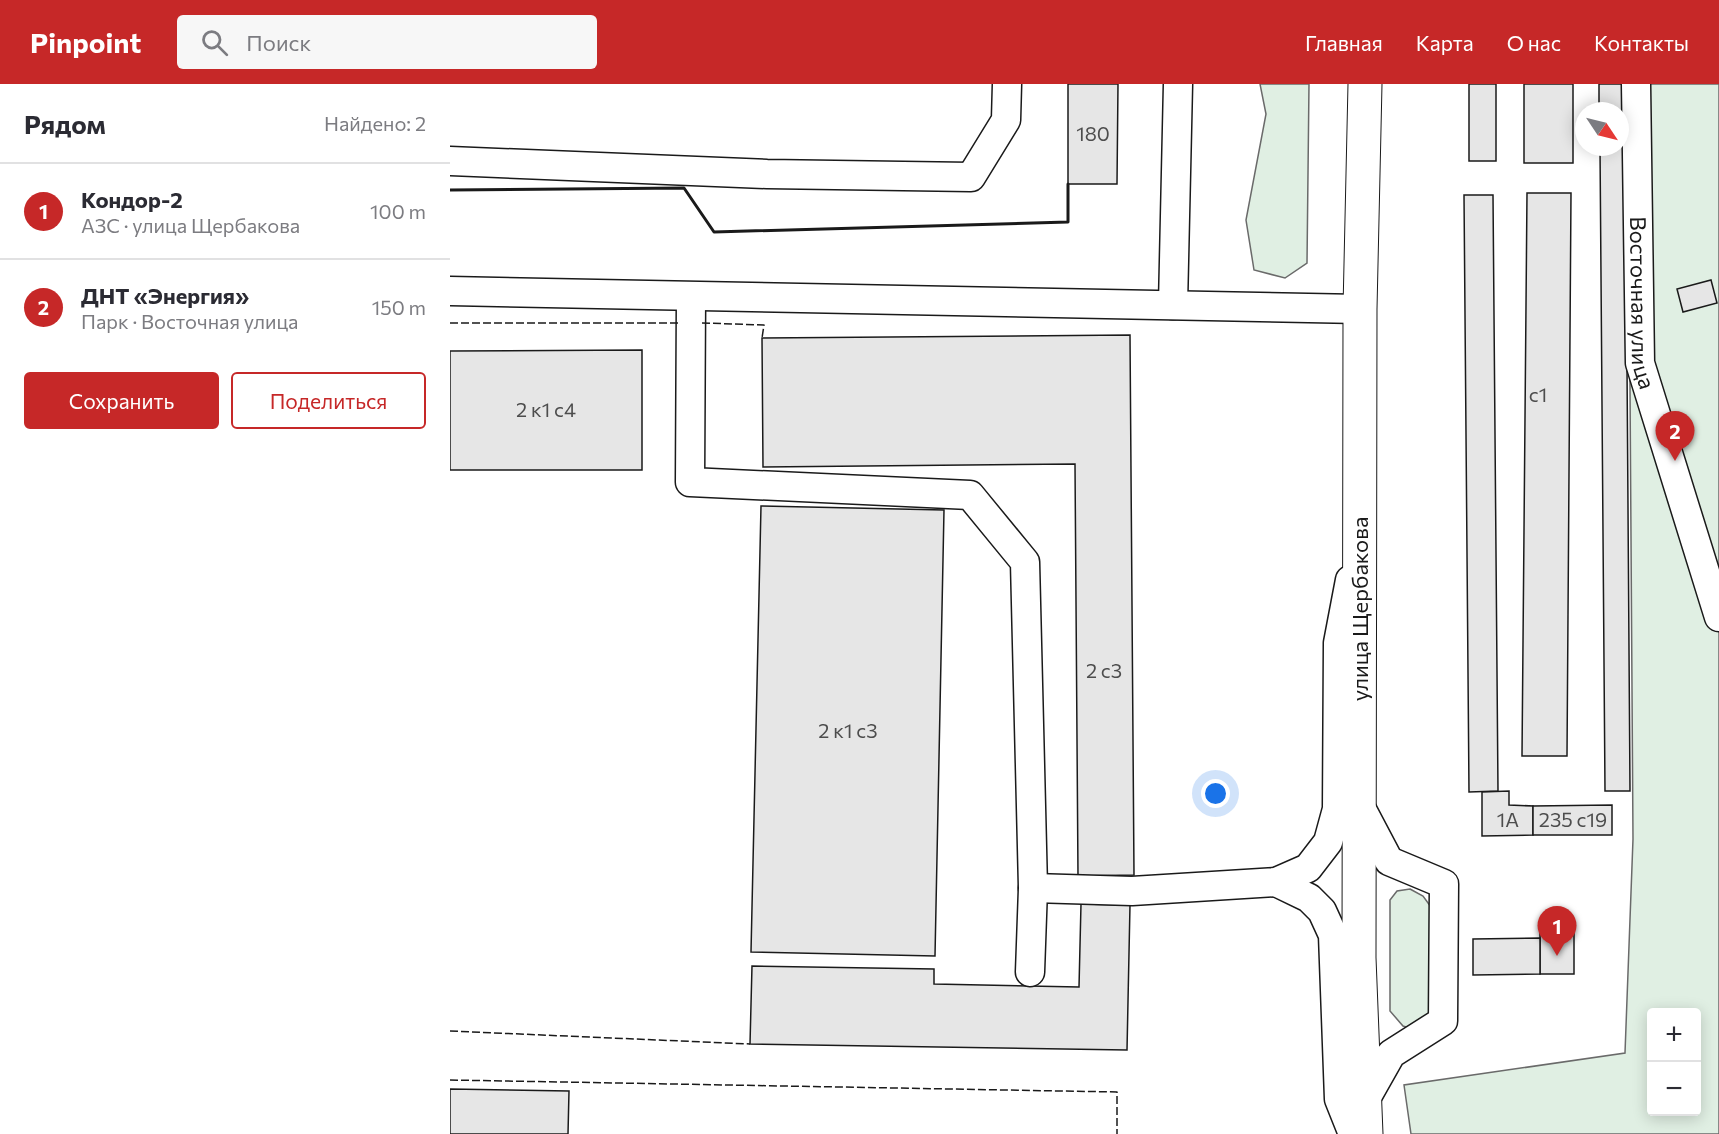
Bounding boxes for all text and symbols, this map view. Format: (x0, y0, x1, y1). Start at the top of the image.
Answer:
search box (177, 15, 597, 69)
text: Pinpoint (30, 25, 141, 59)
icon: search (198, 26, 231, 59)
text: Поиск (246, 29, 311, 56)
text: Главная (1305, 30, 1383, 55)
text: Карта (1416, 30, 1474, 55)
text: О нас (1507, 30, 1561, 55)
text: Контакты (1594, 30, 1689, 55)
north arrow (1575, 102, 1629, 156)
text: Рядом (24, 108, 106, 139)
text: Найдено: 2 (324, 111, 426, 135)
house number: 180 (1076, 121, 1110, 145)
text: Кондор-2 (81, 186, 183, 213)
text: 1 (39, 199, 48, 223)
text: 100 m (370, 199, 426, 223)
text: АЗС · улица Щербакова (81, 213, 300, 237)
street label: Восточная улица (1625, 216, 1661, 392)
text: ДНТ «Энергия» (81, 282, 249, 309)
text: 2 (38, 295, 49, 319)
text: 150 m (372, 295, 426, 319)
text: Парк · Восточная улица (81, 309, 298, 333)
button: Сохранить (24, 372, 219, 429)
button: Поделиться (231, 372, 426, 429)
house number: с1 (1529, 382, 1547, 406)
house number: 2 к1 с4 (516, 397, 576, 421)
pin: 2 (1656, 412, 1694, 461)
street label: улица Щербакова (1346, 517, 1373, 701)
house number: 2 с3 (1086, 658, 1122, 682)
house number: 2 к1 с3 (818, 718, 878, 742)
your location (1201, 779, 1230, 808)
house number: 1А (1497, 807, 1519, 831)
house number: 235 с19 (1539, 807, 1607, 831)
pin: 1 (1538, 906, 1576, 956)
map controls (1647, 1008, 1701, 1116)
button: + (1647, 1008, 1701, 1062)
button: − (1647, 1062, 1701, 1116)

